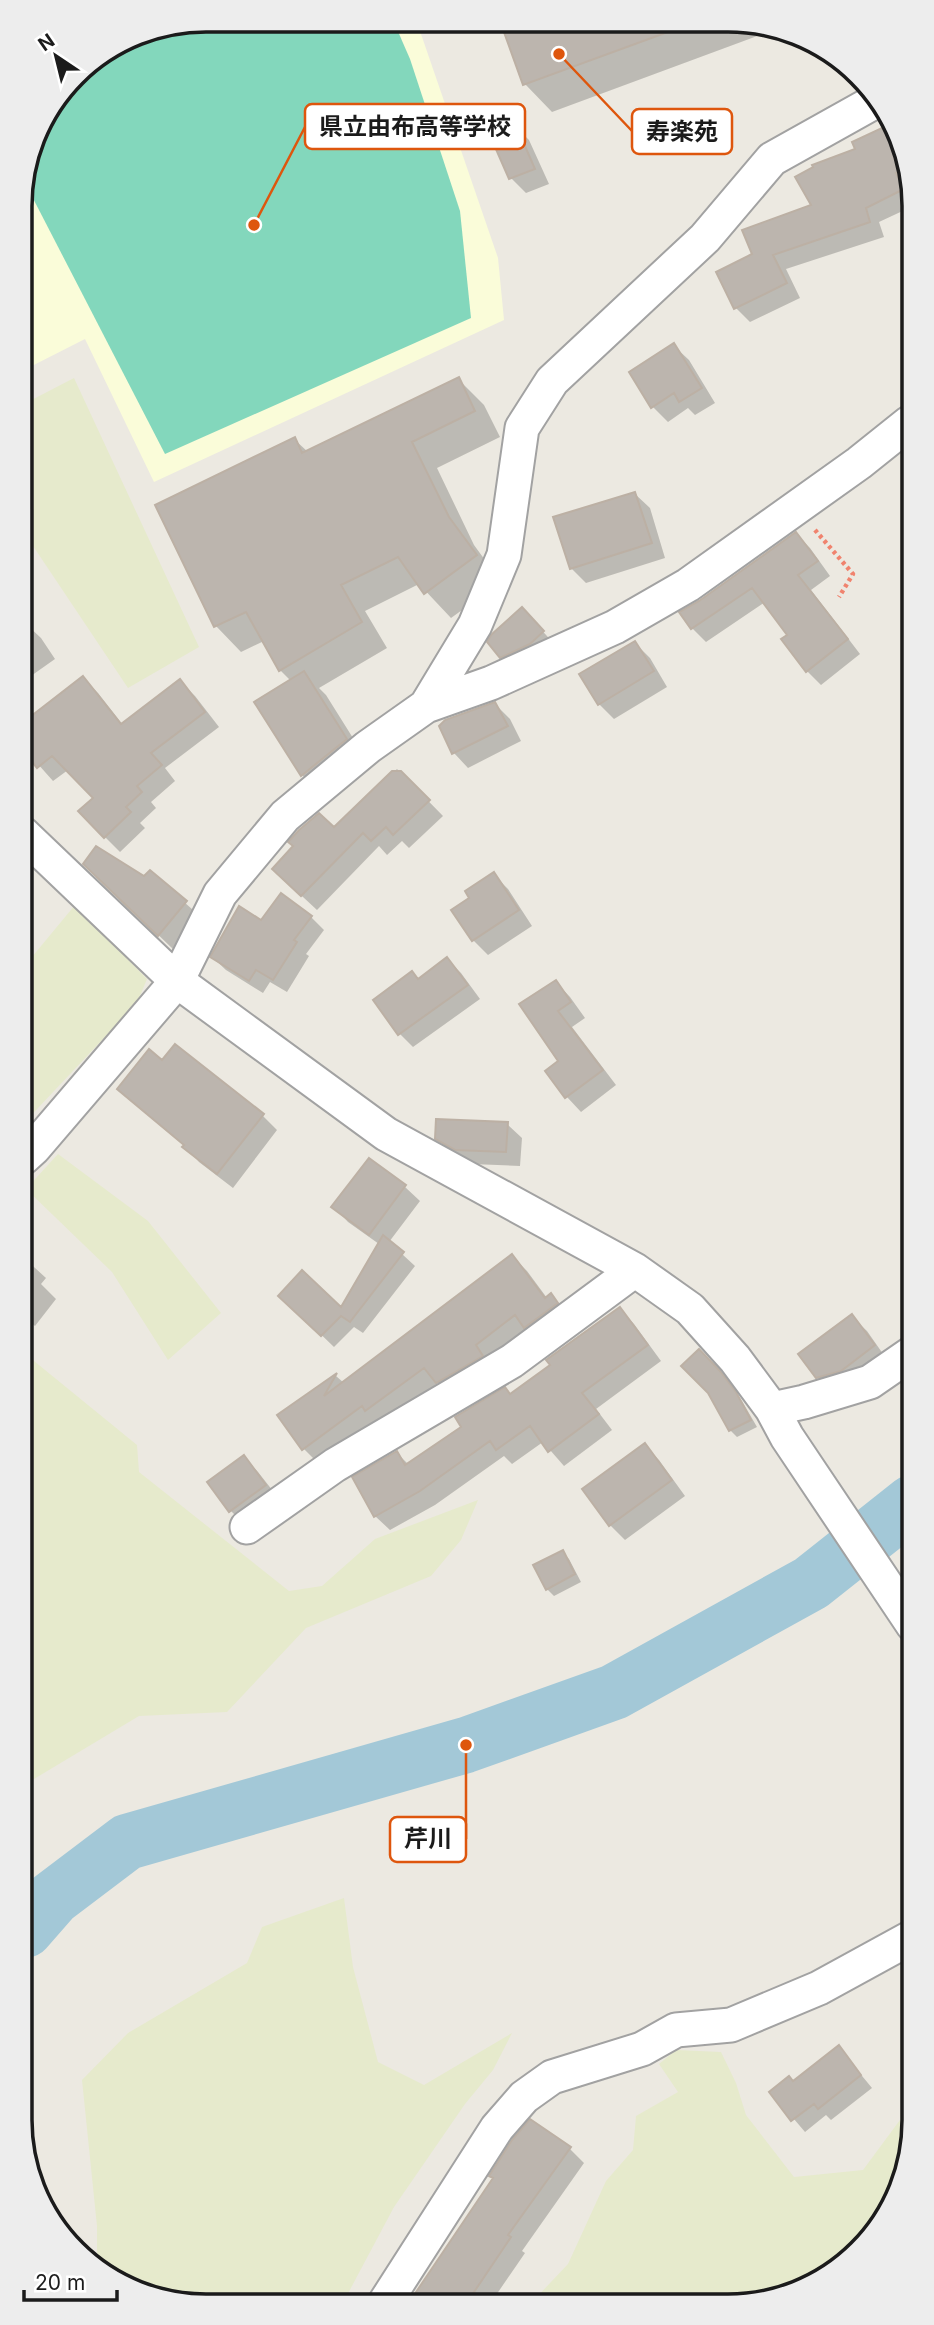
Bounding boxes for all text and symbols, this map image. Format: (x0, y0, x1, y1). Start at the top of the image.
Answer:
north arrow (21, 21, 91, 91)
text: N (34, 29, 59, 56)
callout: 県立由布高等学校 (305, 104, 525, 149)
callout: 寿楽苑 (632, 109, 732, 154)
text: 県立由布高等学校 (319, 112, 511, 141)
text: 寿楽苑 (646, 117, 718, 146)
callout: 芹川 (390, 1817, 466, 1862)
text: 芹川 (404, 1824, 452, 1853)
scale bar (24, 2258, 117, 2302)
text: 20 m (35, 2270, 85, 2295)

